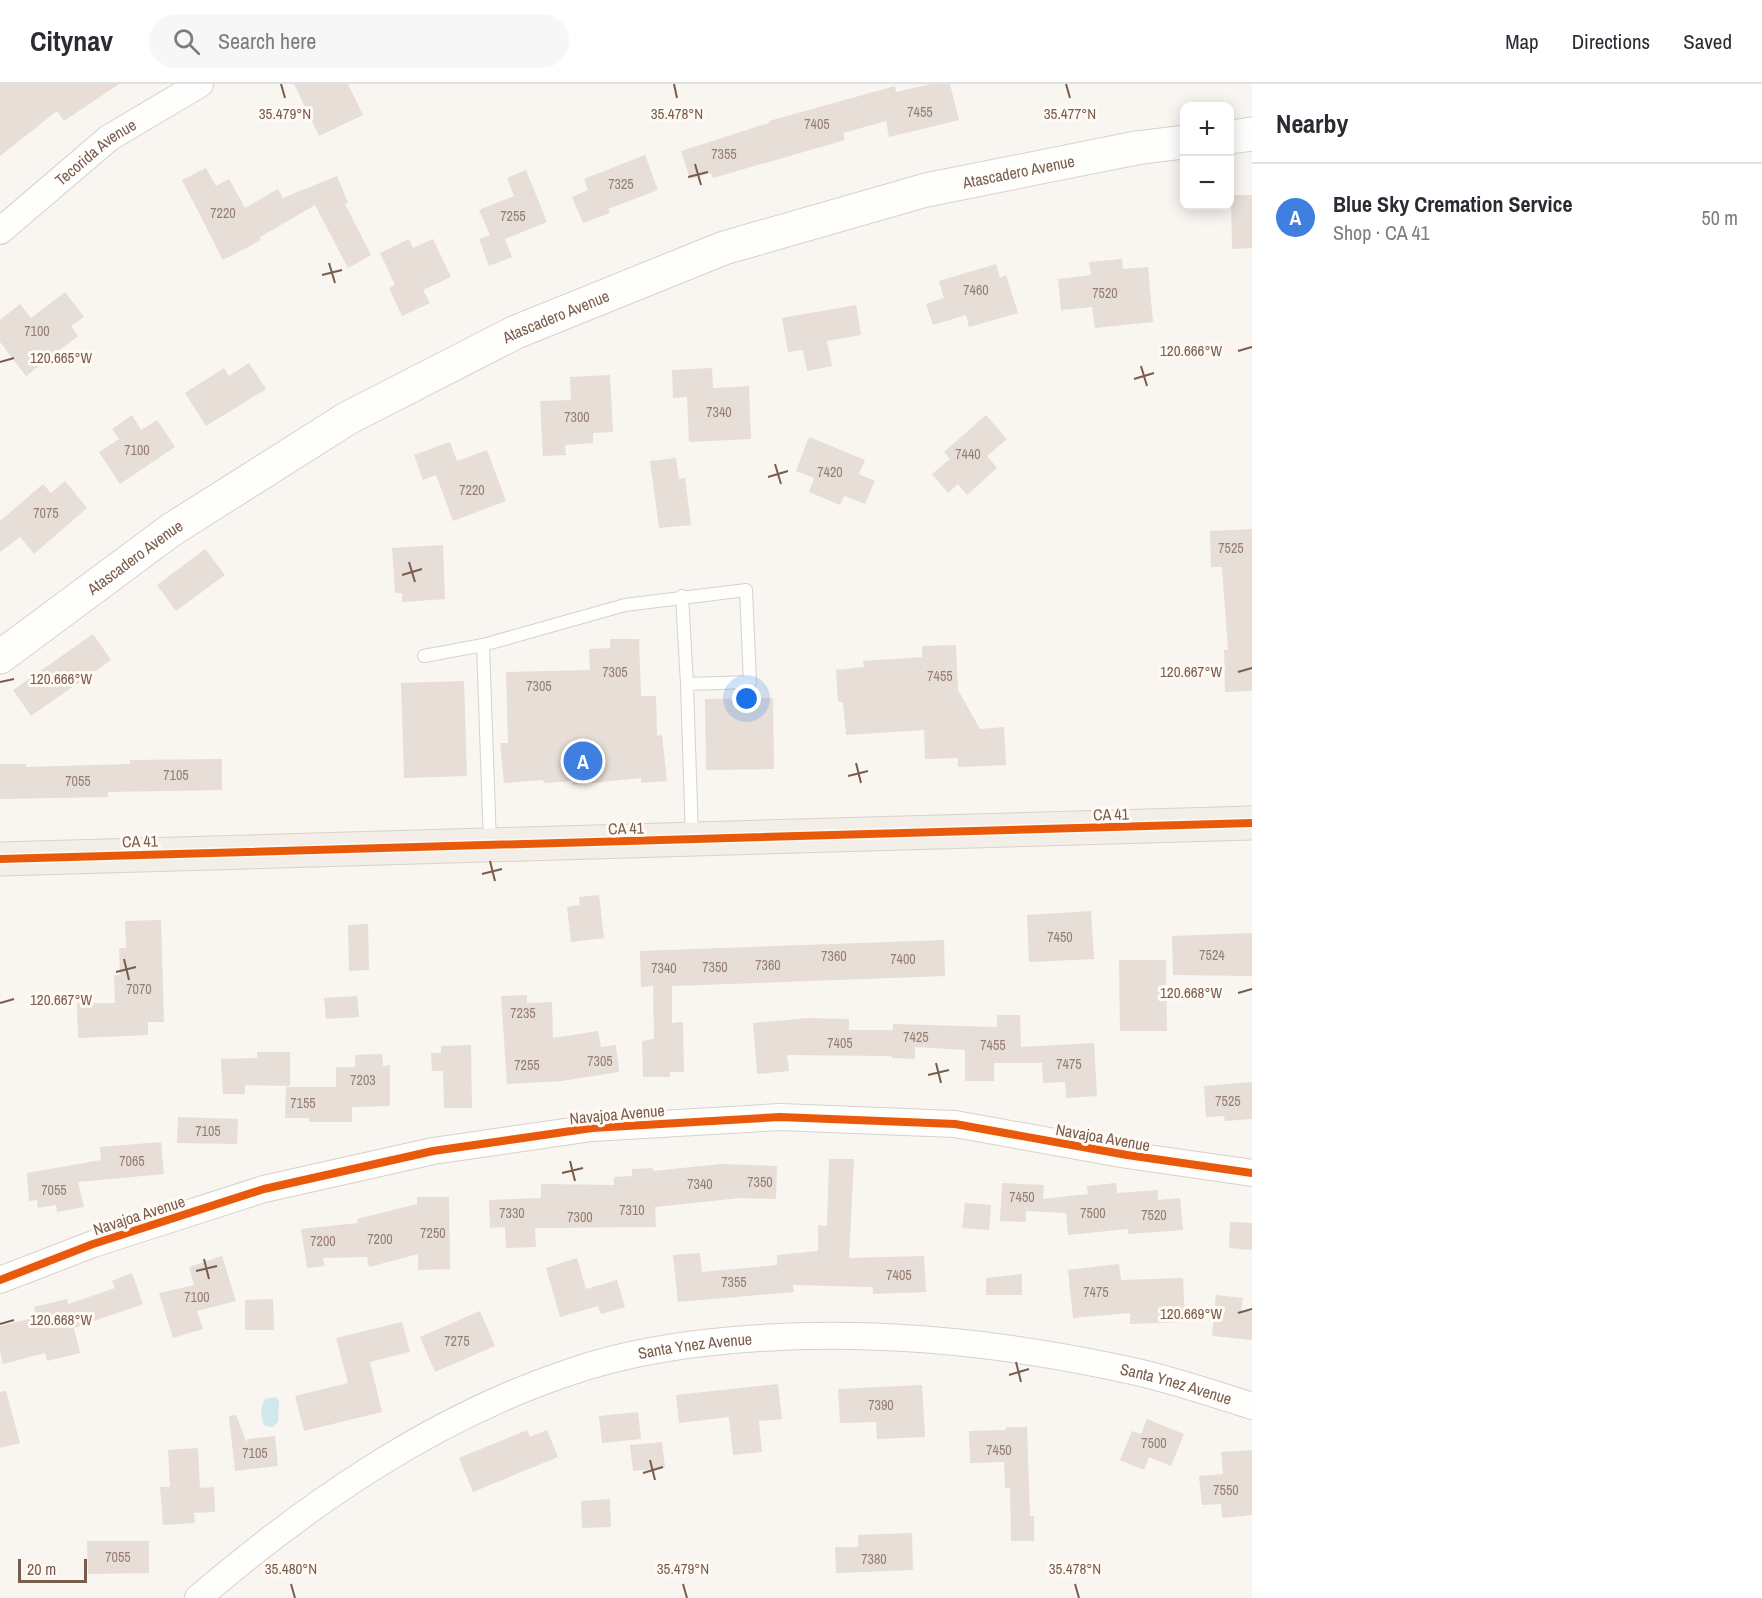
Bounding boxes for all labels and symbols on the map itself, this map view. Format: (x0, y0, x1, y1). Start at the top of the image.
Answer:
text: 35.479°N (259, 103, 311, 124)
text: 35.478°N (651, 103, 703, 124)
house number: 7455 (907, 103, 933, 121)
text: 35.477°N (1044, 103, 1096, 124)
street label: Tecorida Avenue (50, 113, 140, 191)
house number: 7405 (804, 115, 830, 133)
house number: 7355 (711, 145, 737, 163)
street label: Atascadero Avenue (960, 150, 1076, 194)
house number: 7325 (608, 175, 634, 193)
house number: 7220 (210, 204, 236, 222)
house number: 7255 (500, 207, 526, 225)
house number: 7460 (963, 281, 989, 299)
street label: Atascadero Avenue (498, 284, 612, 349)
house number: 7520 (1092, 284, 1118, 302)
house number: 7100 (24, 322, 50, 340)
text: 120.666°W (1160, 340, 1222, 361)
text: 120.665°W (30, 347, 92, 368)
house number: 7340 (706, 403, 732, 421)
house number: 7300 (564, 408, 590, 426)
house number: 7100 (124, 441, 150, 459)
house number: 7440 (955, 445, 981, 463)
house number: 7420 (817, 463, 843, 481)
house number: 7220 (459, 481, 485, 499)
house number: 7075 (33, 504, 59, 522)
street label: Atascadero Avenue (82, 514, 187, 600)
house number: 7525 (1218, 539, 1244, 557)
text: 120.667°W (1160, 661, 1222, 682)
house number: 7305 (602, 663, 628, 681)
house number: 7455 (927, 667, 953, 685)
text: 120.666°W (30, 668, 92, 689)
house number: 7305 (526, 677, 552, 695)
your location (732, 684, 761, 713)
pin: A (564, 738, 602, 784)
house number: 7105 (163, 766, 189, 784)
house number: 7055 (65, 772, 91, 790)
street label: CA 41 (1093, 802, 1130, 826)
street label: CA 41 (608, 816, 645, 840)
street label: CA 41 (122, 829, 159, 853)
house number: 7450 (1047, 928, 1073, 946)
house number: 7524 (1199, 946, 1225, 964)
house number: 7360 (821, 947, 847, 965)
house number: 7400 (890, 950, 916, 968)
house number: 7360 (755, 956, 781, 974)
house number: 7350 (702, 958, 728, 976)
house number: 7340 (651, 959, 677, 977)
house number: 7070 (126, 980, 152, 998)
text: 120.668°W (1160, 982, 1222, 1003)
text: 120.667°W (30, 989, 92, 1010)
house number: 7235 (510, 1004, 536, 1022)
house number: 7425 (903, 1028, 929, 1046)
house number: 7405 (827, 1034, 853, 1052)
house number: 7455 (980, 1036, 1006, 1054)
house number: 7305 (587, 1052, 613, 1070)
house number: 7475 (1056, 1055, 1082, 1073)
house number: 7255 (514, 1056, 540, 1074)
house number: 7203 (350, 1071, 376, 1089)
house number: 7525 (1215, 1092, 1241, 1110)
house number: 7155 (290, 1094, 316, 1112)
street label: Navajoa Avenue (569, 1099, 665, 1129)
street label: Navajoa Avenue (1054, 1118, 1152, 1156)
house number: 7105 (195, 1122, 221, 1140)
house number: 7065 (119, 1152, 145, 1170)
house number: 7350 (747, 1173, 773, 1191)
house number: 7340 (687, 1175, 713, 1193)
house number: 7055 (41, 1181, 67, 1199)
house number: 7450 (1009, 1188, 1035, 1206)
street label: Navajoa Avenue (90, 1190, 188, 1240)
house number: 7310 (619, 1201, 645, 1219)
house number: 7330 (499, 1204, 525, 1222)
house number: 7500 (1080, 1204, 1106, 1222)
house number: 7520 (1141, 1206, 1167, 1224)
house number: 7300 (567, 1208, 593, 1226)
house number: 7250 (420, 1224, 446, 1242)
house number: 7200 (367, 1230, 393, 1248)
house number: 7200 (310, 1232, 336, 1250)
house number: 7405 (886, 1266, 912, 1284)
house number: 7355 (721, 1273, 747, 1291)
house number: 7475 (1083, 1283, 1109, 1301)
house number: 7100 (184, 1288, 210, 1306)
text: 120.669°W (1160, 1303, 1222, 1324)
text: 120.668°W (30, 1309, 92, 1330)
street label: Santa Ynez Avenue (636, 1328, 753, 1364)
house number: 7275 (444, 1332, 470, 1350)
street label: Santa Ynez Avenue (1118, 1358, 1235, 1410)
house number: 7390 (868, 1396, 894, 1414)
house number: 7500 (1141, 1434, 1167, 1452)
house number: 7450 (986, 1441, 1012, 1459)
house number: 7105 (242, 1444, 268, 1462)
house number: 7550 (1213, 1481, 1239, 1499)
house number: 7055 (105, 1548, 131, 1566)
house number: 7380 (861, 1550, 887, 1568)
scale bar (18, 1556, 87, 1584)
text: 35.480°N (265, 1558, 317, 1579)
text: 35.479°N (657, 1558, 709, 1579)
text: 35.478°N (1049, 1558, 1101, 1579)

